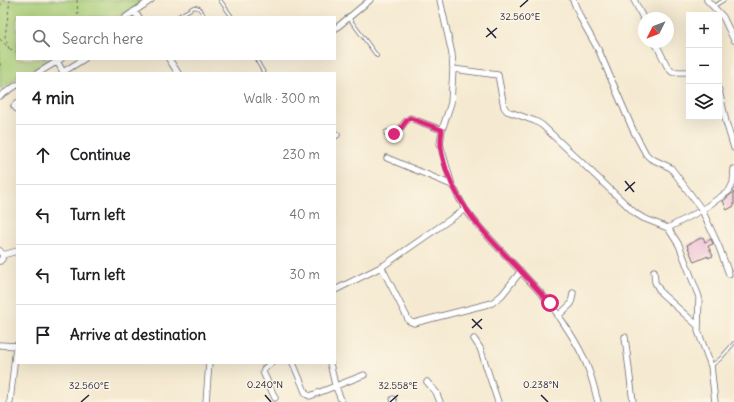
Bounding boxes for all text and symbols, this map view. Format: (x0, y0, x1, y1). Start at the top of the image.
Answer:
text: 32.560°E (500, 10, 540, 23)
north arrow (638, 12, 674, 48)
map controls (686, 12, 722, 120)
button: + (686, 12, 722, 48)
search box (16, 16, 336, 60)
icon: search (30, 27, 52, 49)
text: Search here (62, 29, 143, 48)
button: − (686, 48, 722, 84)
button: layers (686, 84, 722, 120)
text: 4 min (32, 87, 74, 109)
text: Walk · 300 m (244, 90, 320, 107)
route end (385, 125, 403, 143)
icon: ahead (32, 144, 54, 166)
text: Continue (70, 145, 131, 164)
text: 230 m (282, 146, 320, 163)
icon: left (32, 204, 54, 226)
text: Turn left (70, 205, 125, 224)
text: 40 m (289, 206, 320, 223)
icon: left (32, 264, 54, 286)
text: Turn left (70, 265, 125, 284)
text: 30 m (290, 266, 320, 283)
route start (541, 294, 559, 312)
icon: arrive (32, 324, 54, 346)
text: Arrive at destination (70, 325, 206, 344)
text: 0.240°N (247, 378, 283, 391)
text: 0.238°N (523, 378, 559, 391)
text: 32.560°E (69, 379, 109, 392)
text: 32.558°E (378, 379, 418, 392)

